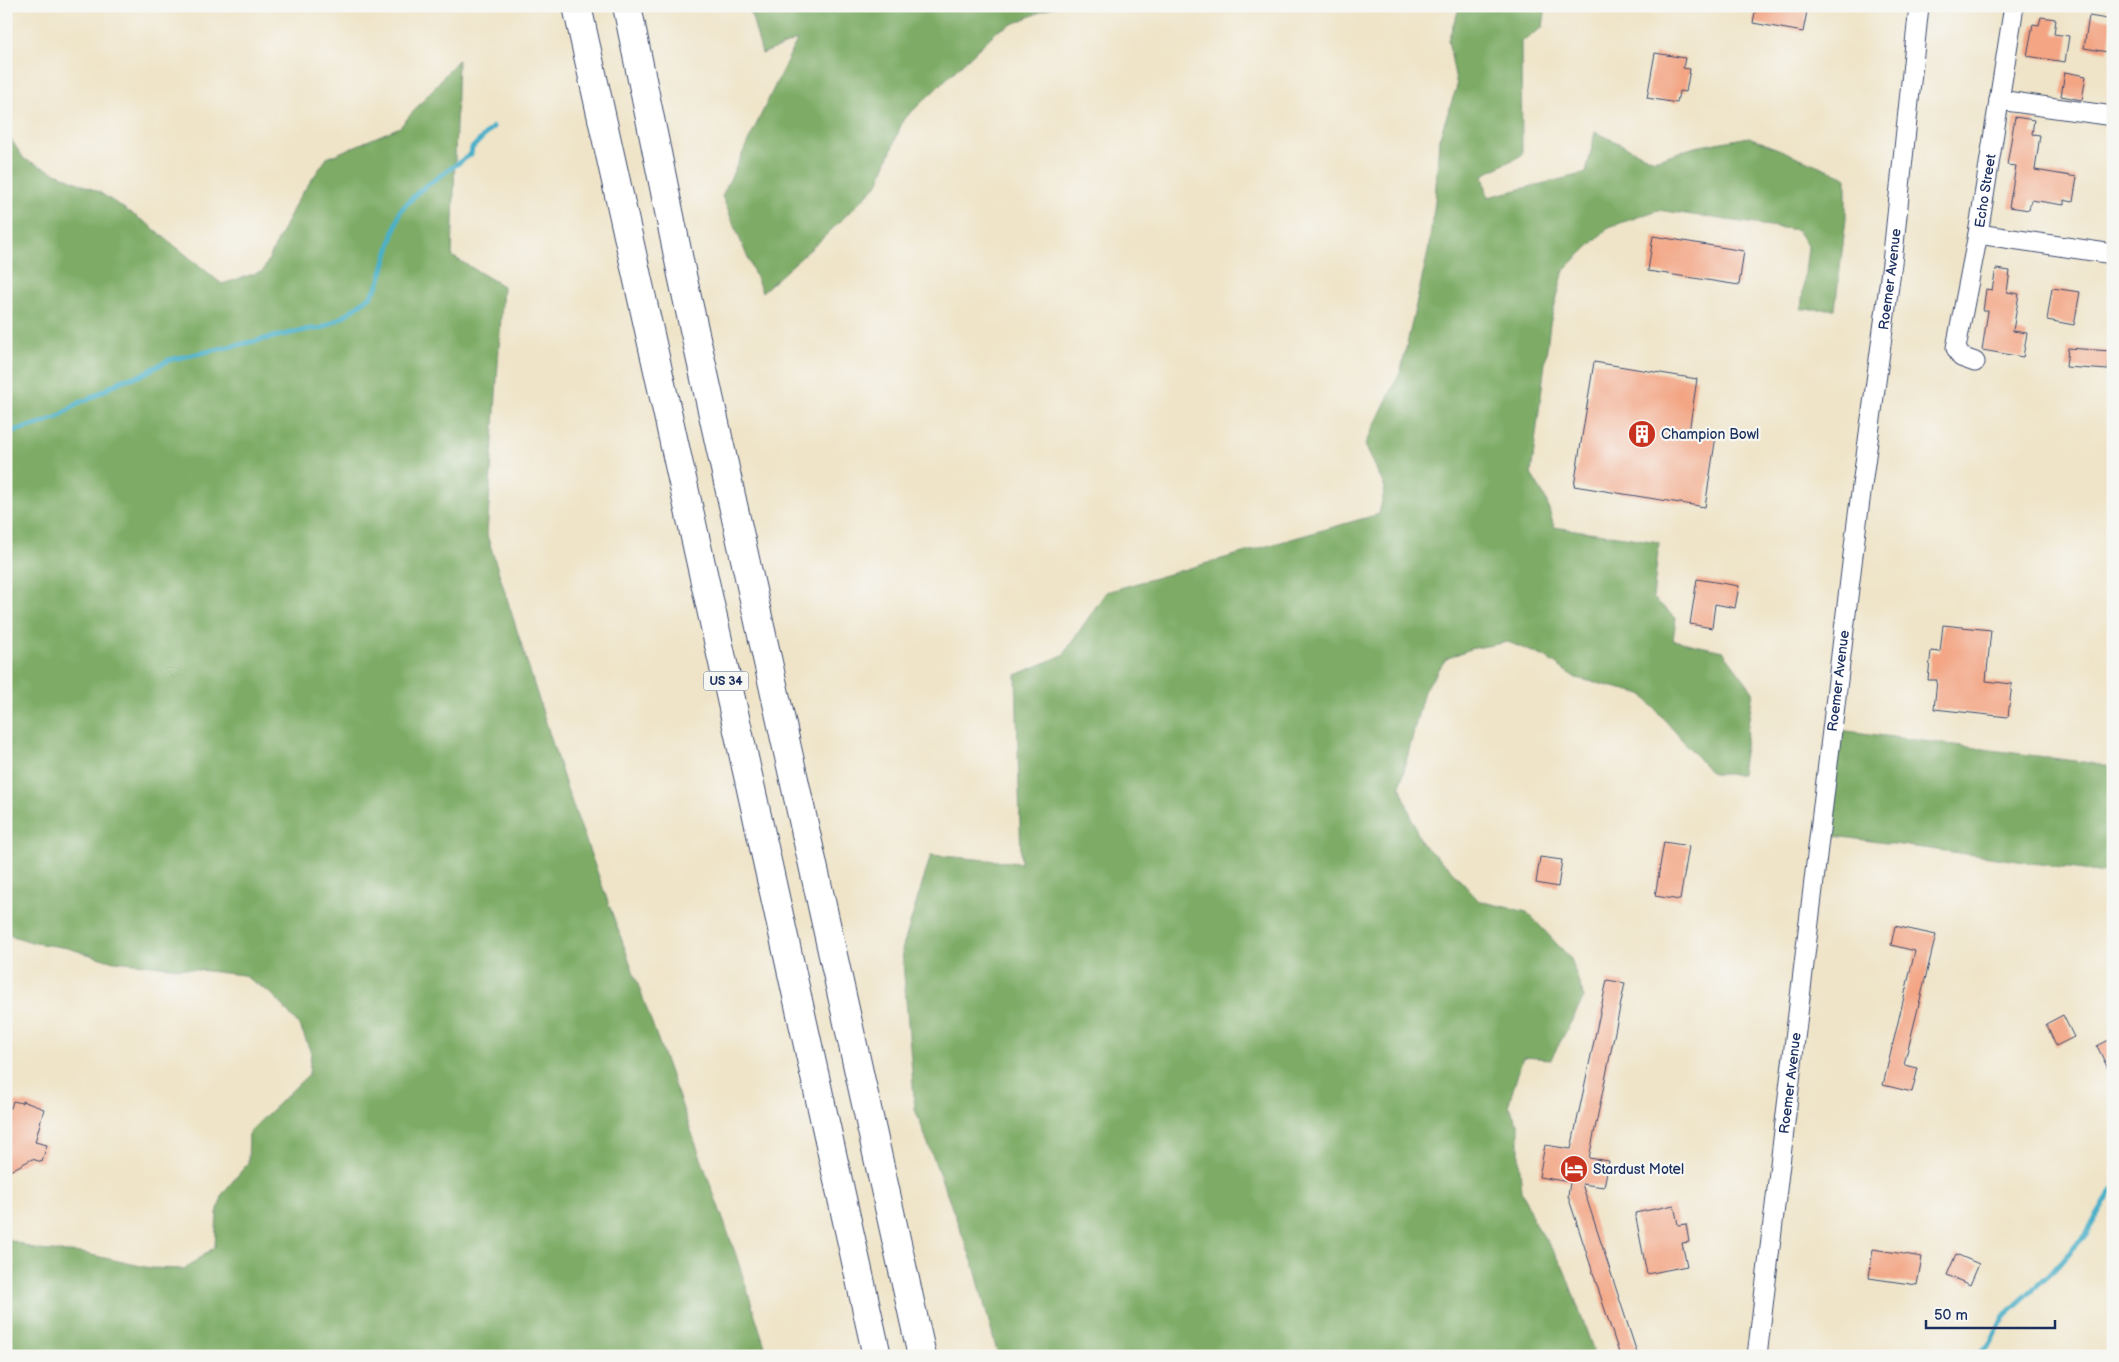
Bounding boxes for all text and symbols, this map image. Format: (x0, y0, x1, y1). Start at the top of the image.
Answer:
street label: Echo Street (1971, 152, 2000, 229)
street label: Roemer Avenue (1875, 228, 1905, 331)
building icon: Champion Bowl (1627, 419, 1657, 449)
place label: Champion Bowl (1661, 426, 1759, 443)
street label: Roemer Avenue (1824, 629, 1853, 733)
road number: US 34 (704, 671, 748, 690)
street label: Roemer Avenue (1776, 1031, 1805, 1135)
hotel icon: Stardust Motel (1559, 1154, 1589, 1184)
place label: Stardust Motel (1593, 1161, 1684, 1178)
scale bar (1926, 1297, 2055, 1329)
text: 50 m (1934, 1306, 1968, 1325)

